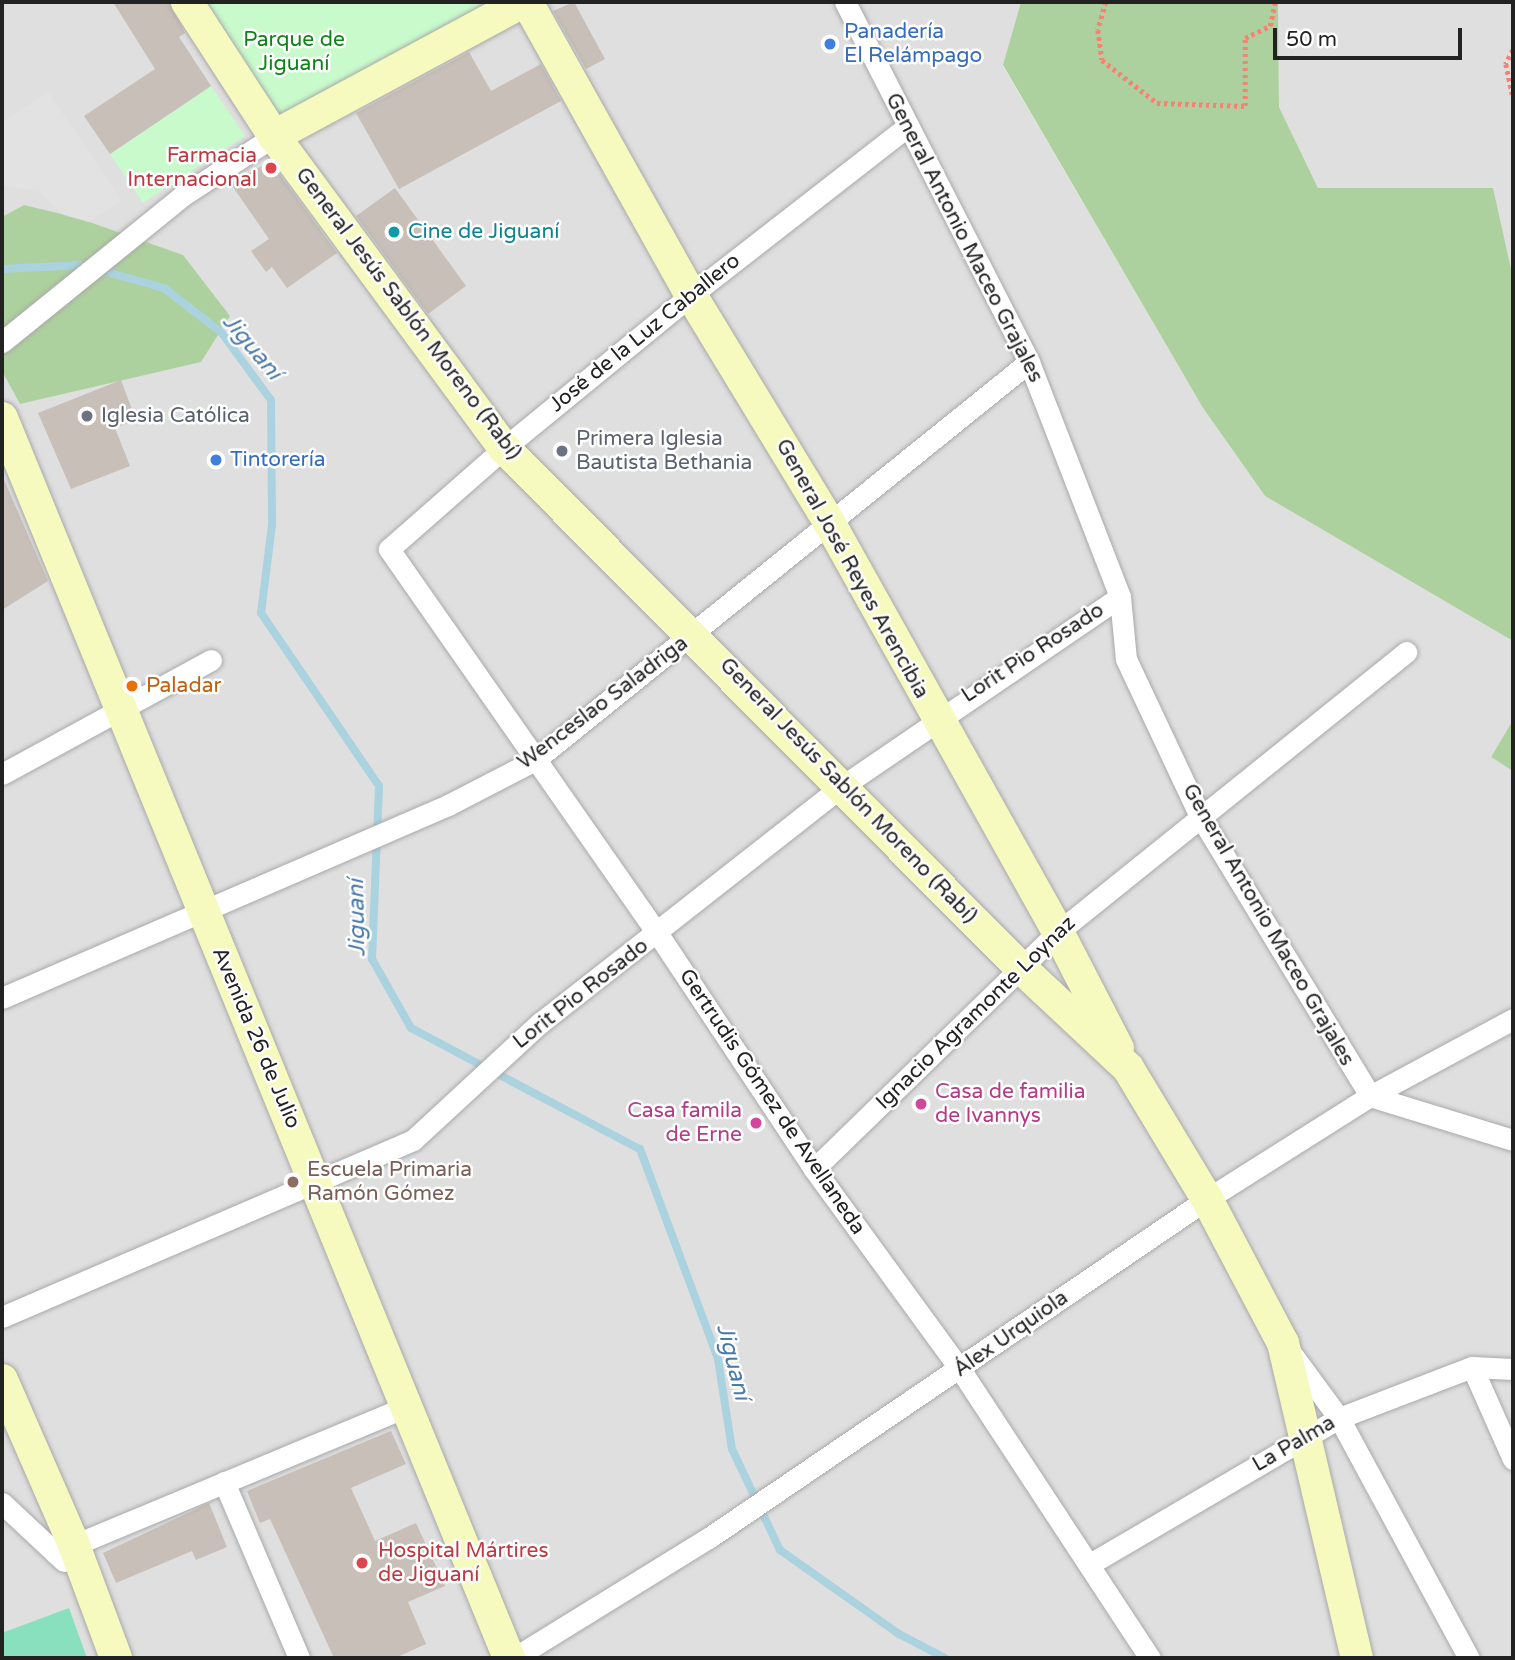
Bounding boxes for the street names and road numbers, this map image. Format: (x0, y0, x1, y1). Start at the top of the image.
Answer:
street label: General Antonio Maceo Grajales (880, 89, 1048, 387)
street label: General Jesús Sablón Moreno (Rabí) (290, 163, 526, 465)
street label: José de la Luz Caballero (545, 248, 745, 418)
street label: General José Reyes Arencibia (770, 435, 934, 703)
street label: Lorit Pio Rosado (957, 598, 1109, 708)
street label: Wenceslao Saladriga (513, 631, 693, 775)
street label: General Jesús Sablón Moreno (Rabí) (714, 653, 982, 929)
street label: General Antonio Maceo Grajales (1177, 780, 1359, 1070)
street label: Ignacio Agramonte Loynaz (871, 911, 1081, 1115)
street label: Lorit Pio Rosado (508, 933, 654, 1055)
street label: Avenida 26 de Julio (206, 944, 306, 1132)
street label: Gertrudis Gómez de Avellaneda (674, 964, 870, 1240)
street label: Álex Urquiola (949, 1285, 1073, 1383)
street label: La Palma (1248, 1410, 1340, 1478)

